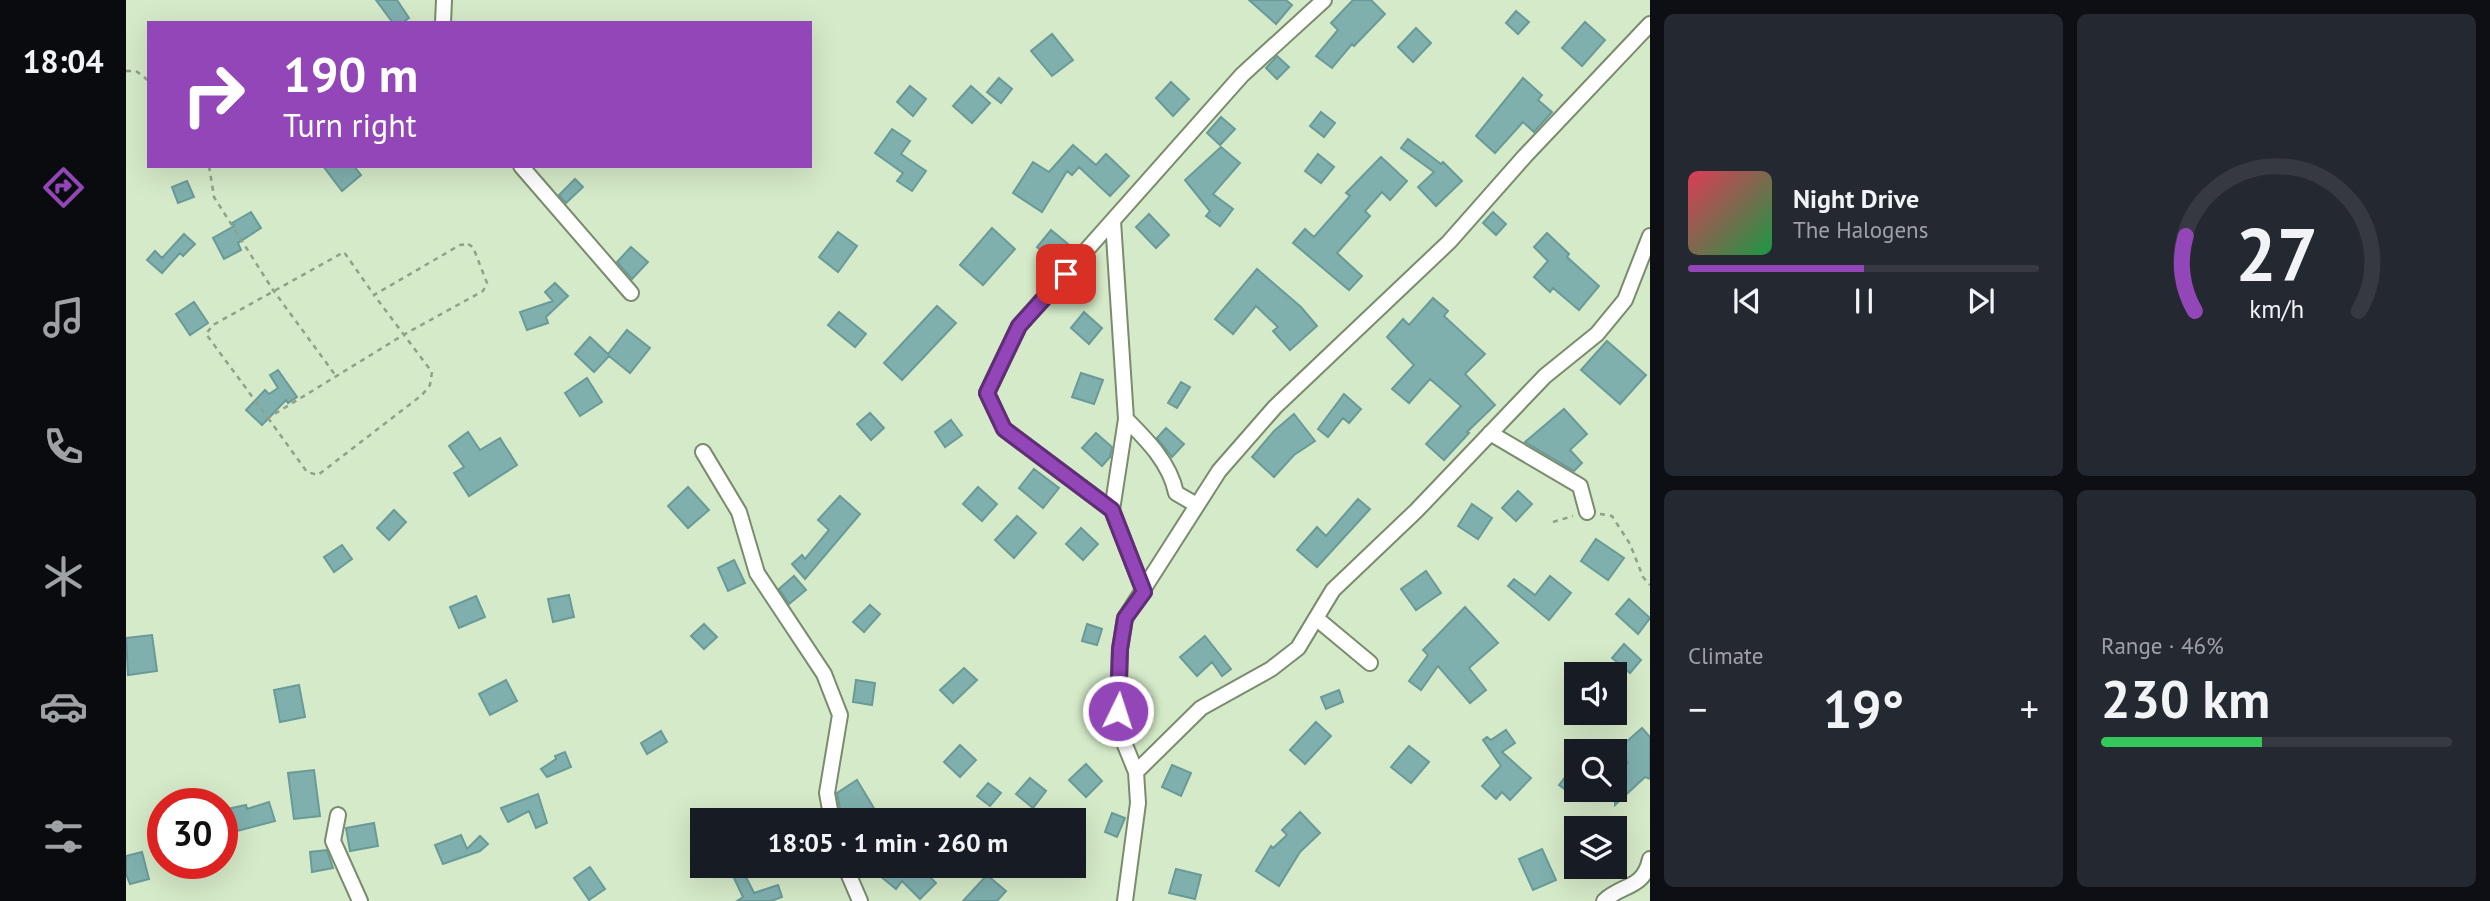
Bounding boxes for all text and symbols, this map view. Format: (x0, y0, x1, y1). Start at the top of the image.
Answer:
text: 18:04 (22, 40, 104, 82)
text: 190 m (283, 42, 418, 106)
icon: right (168, 49, 259, 140)
text: Turn right (283, 104, 417, 146)
icon: directions (39, 163, 88, 212)
text: Night Drive (1793, 182, 1919, 215)
text: 27 (2235, 208, 2318, 302)
text: The Halogens (1793, 215, 1928, 244)
pin (1036, 244, 1096, 304)
icon: arrive (1047, 255, 1085, 293)
icon: previous (1728, 282, 1766, 320)
icon: pause (1845, 282, 1883, 320)
icon: next (1962, 282, 2000, 320)
icon: music (39, 293, 88, 342)
text: km/h (2249, 293, 2304, 325)
icon: phone (39, 422, 88, 471)
icon: climate (39, 552, 88, 601)
text: Range · 46% (2101, 631, 2224, 660)
text: Climate (1688, 641, 1763, 670)
map controls (1564, 662, 1627, 879)
button: sound (1564, 662, 1627, 725)
text: 230 km (2101, 665, 2270, 732)
position arrow (1081, 674, 1155, 748)
text: 19° (1823, 675, 1904, 742)
icon: car (39, 682, 88, 731)
text: − (1688, 684, 1707, 733)
text: + (2020, 684, 2039, 733)
button: search (1564, 739, 1627, 802)
speed limit sign: 30 (147, 788, 238, 879)
icon: filters (39, 812, 88, 861)
button: layers (1564, 816, 1627, 879)
text: 18:05 · 1 min · 260 m (768, 826, 1008, 859)

